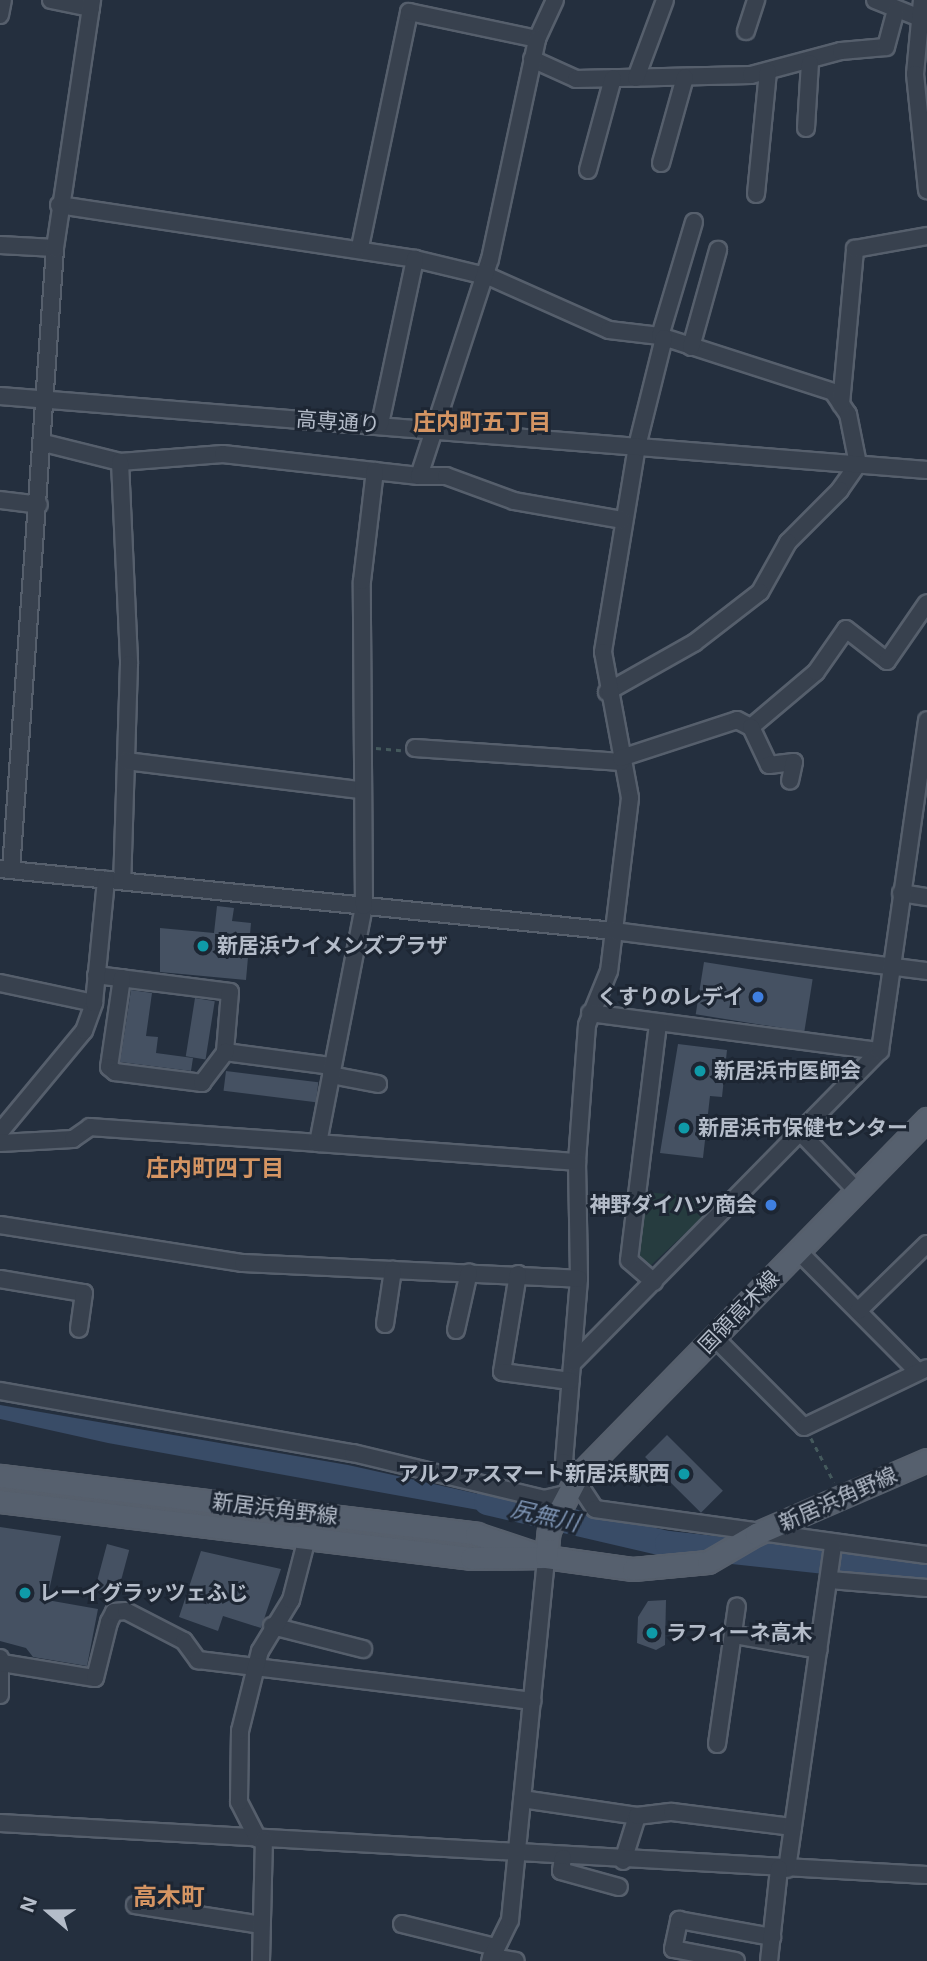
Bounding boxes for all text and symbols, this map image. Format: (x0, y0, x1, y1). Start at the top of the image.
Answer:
street label: 高専通り (295, 407, 381, 437)
district label: 庄内町五丁目 (413, 408, 551, 436)
place label: 新居浜ウイメンズプラザ (217, 933, 448, 959)
marker: 新居浜ウイメンズプラザ (195, 938, 211, 954)
place label: くすりのレデイ (597, 984, 744, 1010)
marker: くすりのレデイ (750, 989, 766, 1005)
place label: 新居浜市医師会 (714, 1058, 861, 1084)
marker: 新居浜市医師会 (692, 1063, 708, 1079)
place label: 新居浜市保健センター (698, 1115, 908, 1141)
marker: 新居浜市保健センター (676, 1120, 692, 1136)
district label: 庄内町四丁目 (146, 1154, 284, 1182)
place label: 神野ダイハツ商会 (589, 1192, 757, 1218)
marker: 神野ダイハツ商会 (763, 1197, 779, 1213)
street label: 国領高木線 (693, 1265, 785, 1359)
place label: アルファスマート新居浜駅西 (397, 1461, 670, 1487)
street label: 新居浜角野線 (775, 1462, 901, 1536)
marker: アルファスマート新居浜駅西 (676, 1466, 692, 1482)
street label: 新居浜角野線 (211, 1489, 339, 1529)
water label: 尻無川 (508, 1495, 582, 1537)
place label: レーイグラッツェふじ (39, 1580, 249, 1606)
marker: レーイグラッツェふじ (17, 1585, 33, 1601)
place label: ラフィーネ高木 (666, 1620, 813, 1646)
marker: ラフィーネ高木 (644, 1625, 660, 1641)
north arrow (14, 1877, 84, 1947)
district label: 高木町 (133, 1883, 205, 1911)
text: N (16, 1894, 42, 1915)

